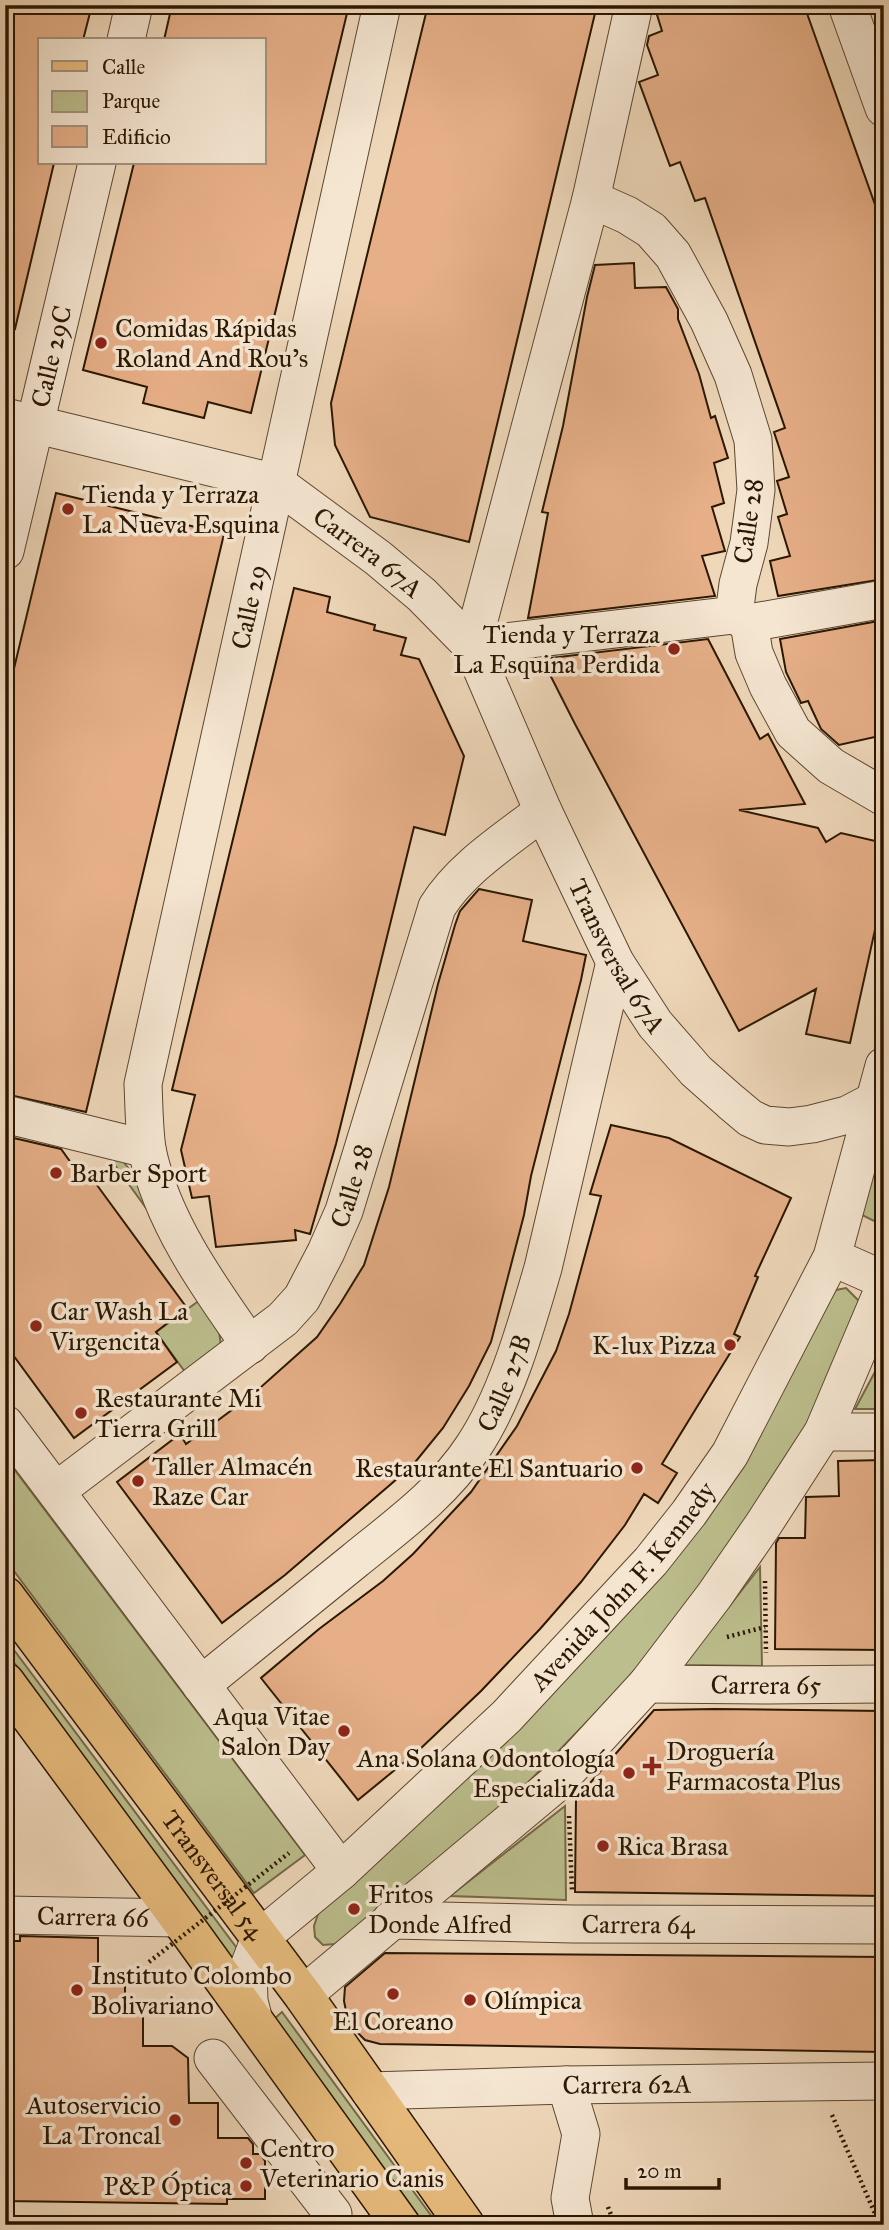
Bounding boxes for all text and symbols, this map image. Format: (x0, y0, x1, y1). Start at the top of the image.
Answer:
legend (38, 38, 266, 164)
text: Calle (102, 54, 145, 80)
text: Parque (102, 88, 161, 114)
text: Edificio (102, 124, 171, 150)
street label: Calle 29C (24, 302, 79, 411)
place label: Comidas Rápidas Roland And Rou's (115, 312, 308, 374)
marker: Comidas Rápidas Roland And Rou's (93, 335, 109, 351)
street label: Calle 28 (726, 476, 770, 566)
place label: Tienda y Terraza La Nueva Esquina (82, 478, 280, 540)
street label: Carrera 67A (307, 500, 430, 605)
marker: Tienda y Terraza La Nueva Esquina (60, 501, 76, 517)
street label: Calle 29 (224, 561, 274, 652)
place label: Tienda y Terraza La Esquina Perdida (453, 618, 660, 680)
marker: Tienda y Terraza La Esquina Perdida (666, 641, 682, 657)
street label: Transversal 67A (562, 873, 673, 1040)
street label: Calle 28 (323, 1140, 380, 1233)
place label: Barber Sport (70, 1157, 207, 1189)
marker: Barber Sport (48, 1165, 64, 1181)
place label: Car Wash La Virgencita (49, 1295, 188, 1357)
marker: Car Wash La Virgencita (28, 1318, 44, 1334)
place label: K-lux Pizza (592, 1329, 716, 1361)
street label: Calle 27B (470, 1330, 538, 1437)
marker: K-lux Pizza (722, 1337, 738, 1353)
place label: Restaurante Mi Tierra Grill (95, 1382, 262, 1444)
marker: Restaurante Mi Tierra Grill (73, 1405, 89, 1421)
place label: Taller Almacén Raze Car (152, 1450, 313, 1512)
place label: Restaurante El Santuario (355, 1452, 623, 1484)
marker: Restaurante El Santuario (629, 1460, 645, 1476)
marker: Taller Almacén Raze Car (130, 1473, 146, 1489)
street label: Avenida John F. Kennedy (522, 1475, 722, 1698)
street label: Carrera 65 (711, 1669, 821, 1701)
place label: Aqua Vitae Salon Day (213, 1700, 331, 1762)
marker: Aqua Vitae Salon Day (336, 1723, 352, 1739)
place label: Droguería Farmacosta Plus (666, 1735, 841, 1797)
place label: Ana Solana Odontología Especializada (356, 1742, 615, 1804)
marker: Droguería Farmacosta Plus (644, 1758, 660, 1774)
marker: Ana Solana Odontología Especializada (621, 1765, 637, 1781)
street label: Transversal 54 (155, 1804, 272, 1946)
place label: Rica Brasa (617, 1830, 728, 1862)
marker: Rica Brasa (595, 1838, 611, 1854)
place label: Fritos Donde Alfred (368, 1878, 512, 1940)
street label: Carrera 66 (37, 1900, 150, 1933)
marker: Fritos Donde Alfred (346, 1901, 362, 1917)
street label: Carrera 64 (581, 1908, 695, 1940)
place label: Instituto Colombo Bolivariano (91, 1959, 292, 2021)
marker: Instituto Colombo Bolivariano (69, 1982, 85, 1998)
place label: Olímpica (484, 1984, 582, 2016)
marker: El Coreano (385, 1986, 401, 2002)
marker: Olímpica (462, 1992, 478, 2008)
place label: El Coreano (333, 2005, 453, 2037)
street label: Carrera 62A (562, 2067, 692, 2101)
place label: Autoservicio La Troncal (25, 2089, 161, 2151)
marker: Autoservicio La Troncal (167, 2112, 183, 2128)
place label: Centro Veterinario Canis (259, 2132, 444, 2194)
scale bar (626, 2146, 719, 2190)
marker: Centro Veterinario Canis (238, 2155, 254, 2171)
text: 20 m (637, 2158, 682, 2184)
place label: P&P Óptica (104, 2170, 232, 2202)
marker: P&P Óptica (238, 2178, 254, 2194)

